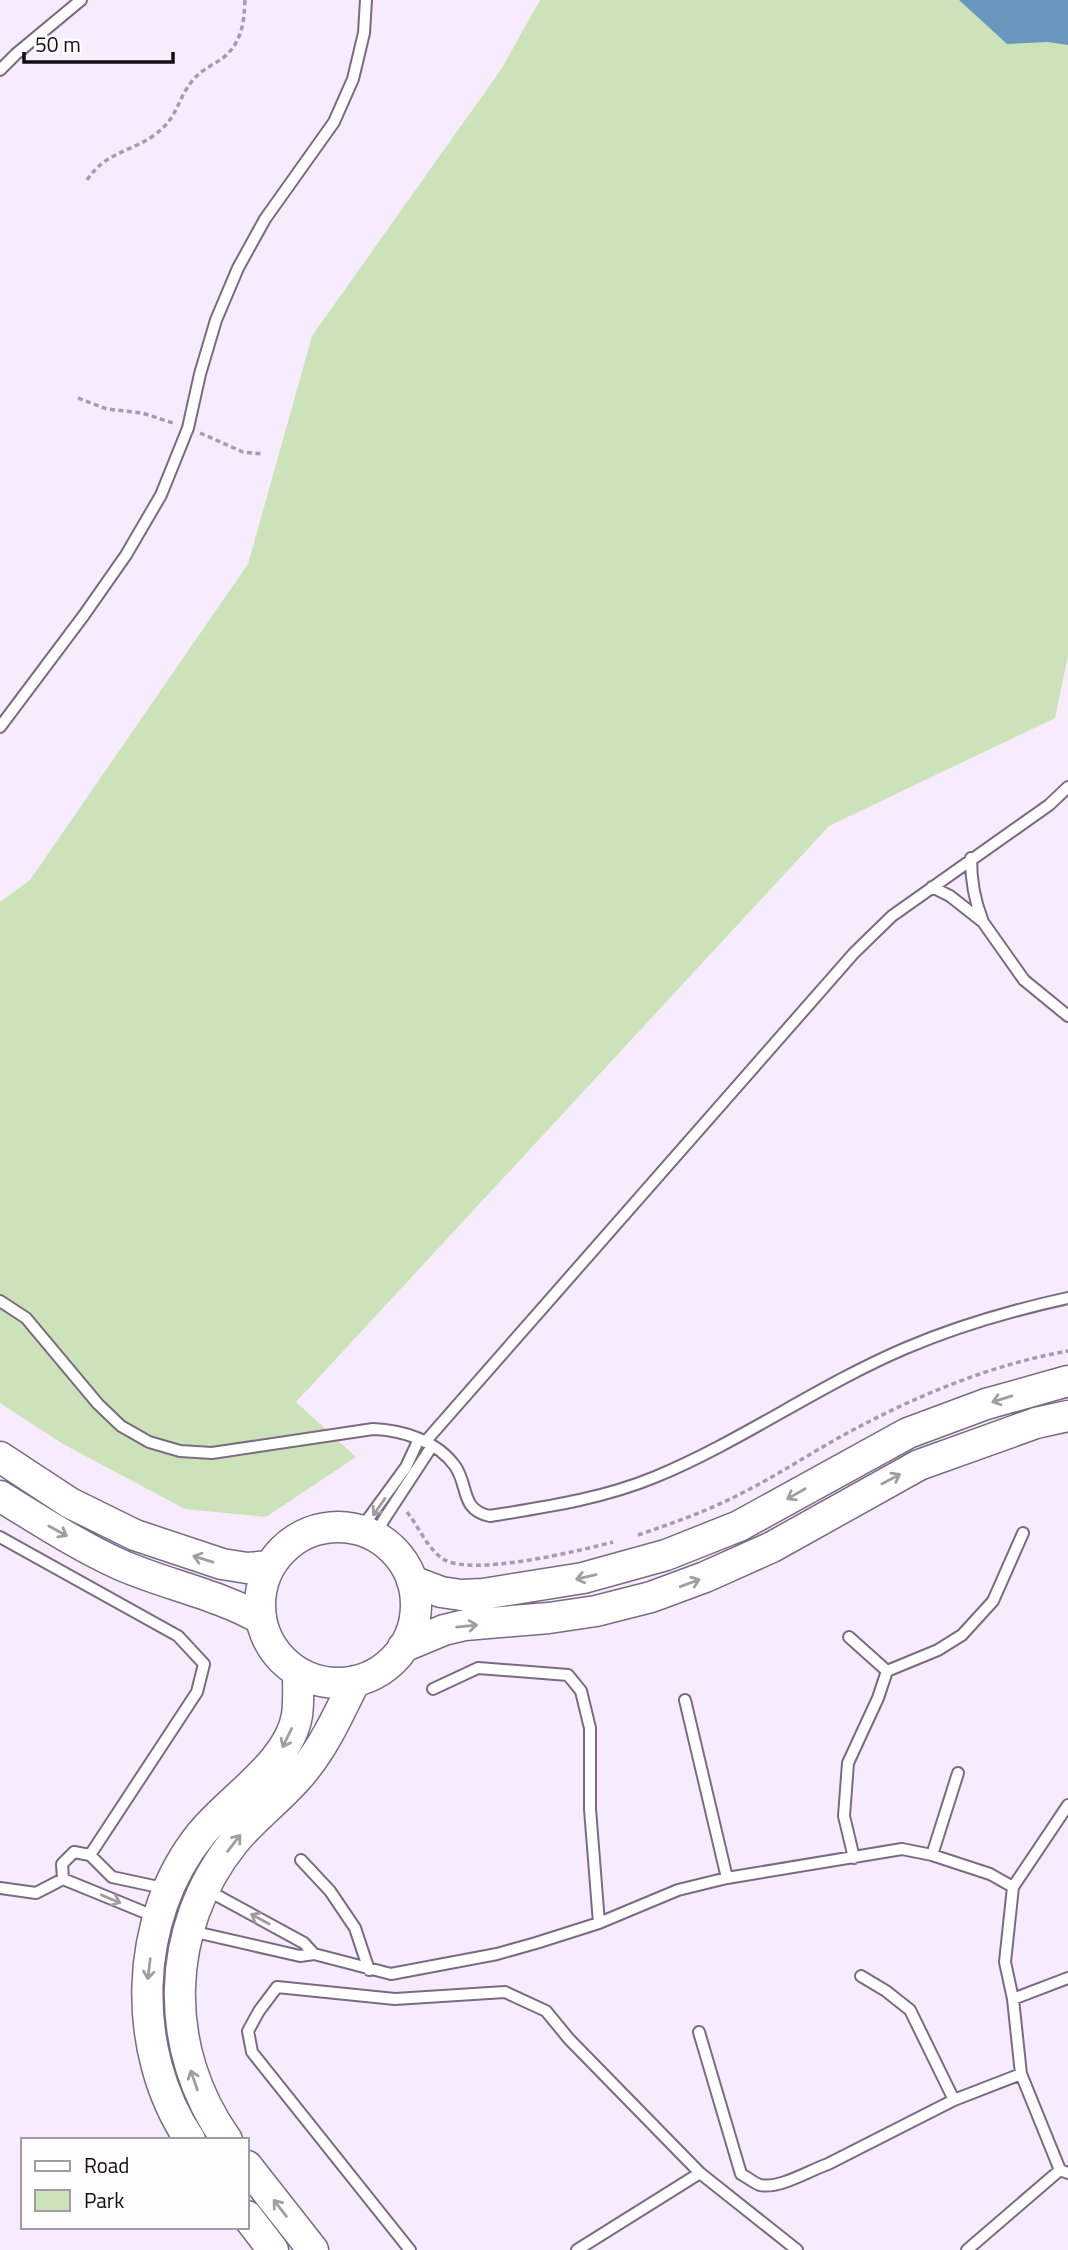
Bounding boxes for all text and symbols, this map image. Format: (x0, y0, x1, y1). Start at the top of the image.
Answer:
scale bar (24, 21, 173, 65)
text: 50 m (35, 28, 81, 60)
one-way arrow (991, 1394, 1013, 1407)
one-way arrow (881, 1472, 901, 1486)
one-way arrow (787, 1487, 807, 1501)
one-way arrow (372, 1497, 386, 1516)
one-way arrow (48, 1524, 68, 1538)
one-way arrow (192, 1551, 214, 1564)
one-way arrow (575, 1571, 597, 1584)
one-way arrow (678, 1576, 700, 1588)
one-way arrow (455, 1619, 478, 1632)
one-way arrow (280, 1727, 294, 1748)
one-way arrow (227, 1834, 242, 1853)
one-way arrow (99, 1894, 121, 1907)
one-way arrow (250, 1912, 271, 1925)
one-way arrow (142, 1957, 155, 1980)
one-way arrow (187, 2070, 199, 2092)
legend (21, 2138, 248, 2229)
text: Road (84, 2149, 129, 2181)
text: Park (84, 2184, 124, 2216)
one-way arrow (273, 2199, 288, 2218)

